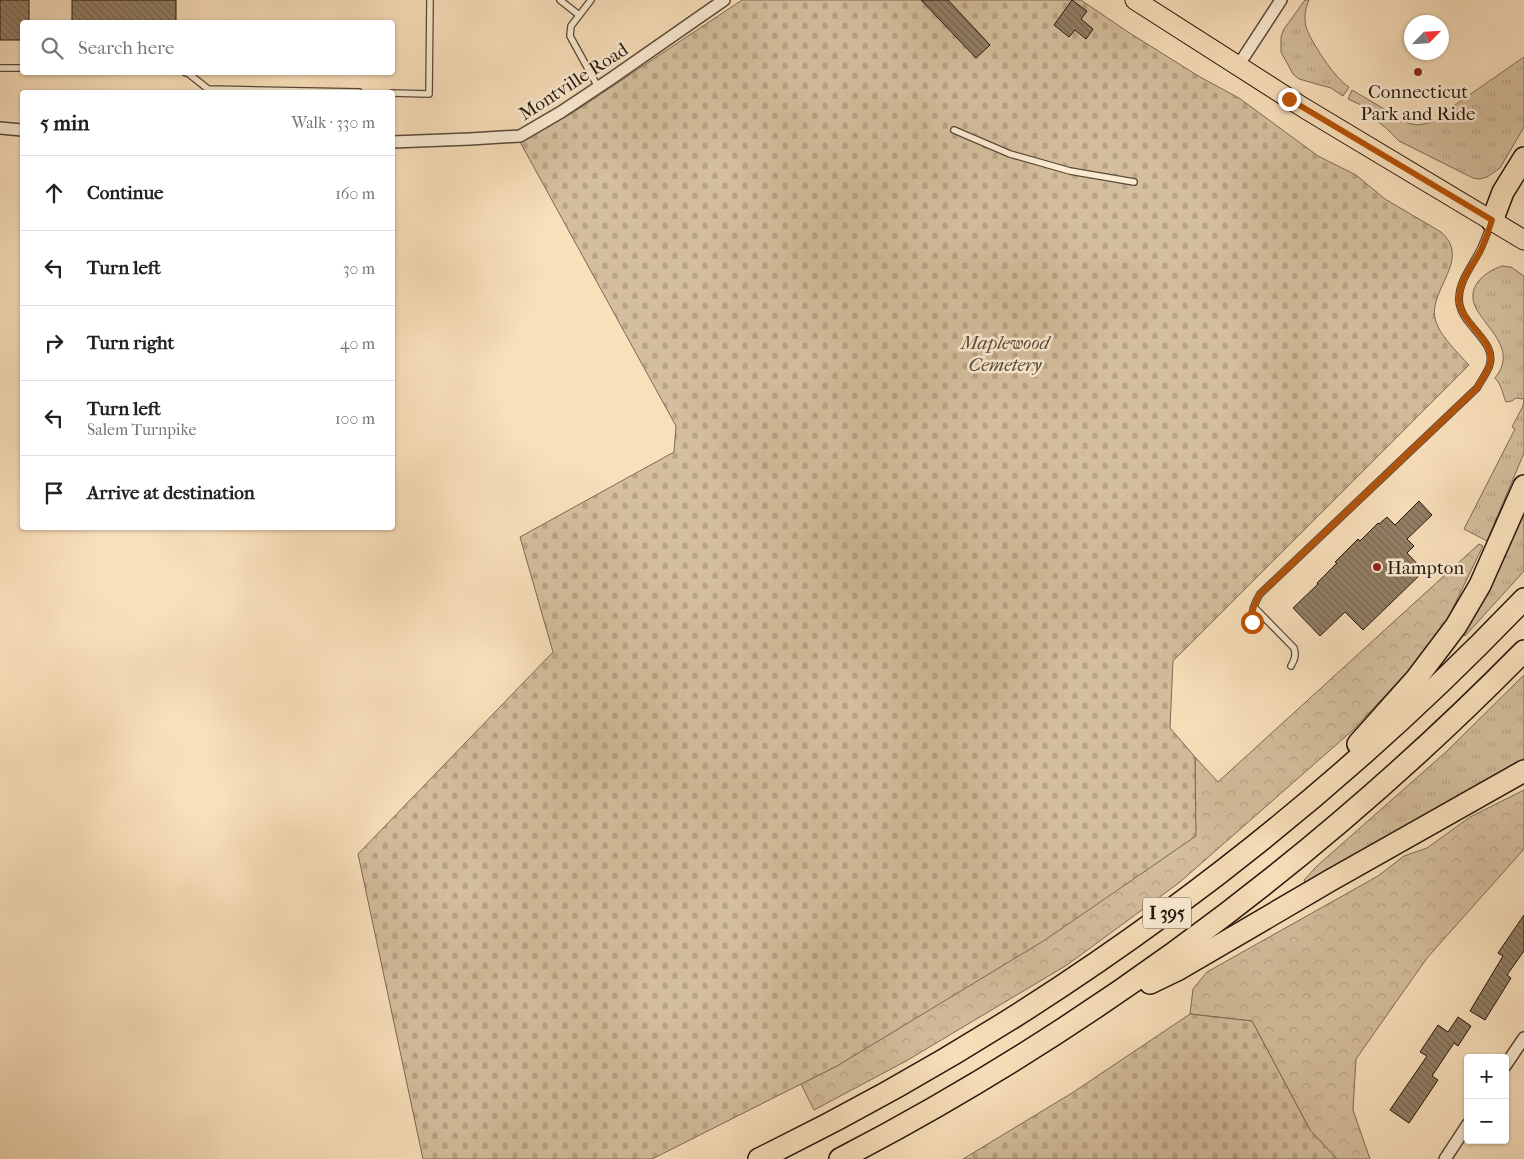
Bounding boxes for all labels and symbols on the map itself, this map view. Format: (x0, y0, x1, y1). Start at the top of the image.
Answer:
north arrow (1404, 15, 1449, 60)
street label: Montville Road (515, 38, 633, 125)
marker: Connecticut Park and Ride (1412, 66, 1424, 78)
place label: Connecticut Park and Ride (1361, 81, 1475, 125)
route end (1278, 88, 1301, 111)
park label: Maplewood Cemetery (959, 332, 1051, 376)
place label: Hampton (1387, 557, 1464, 579)
marker: Hampton (1371, 561, 1383, 573)
route start (1241, 611, 1264, 634)
road number: I 395 (1143, 898, 1191, 928)

